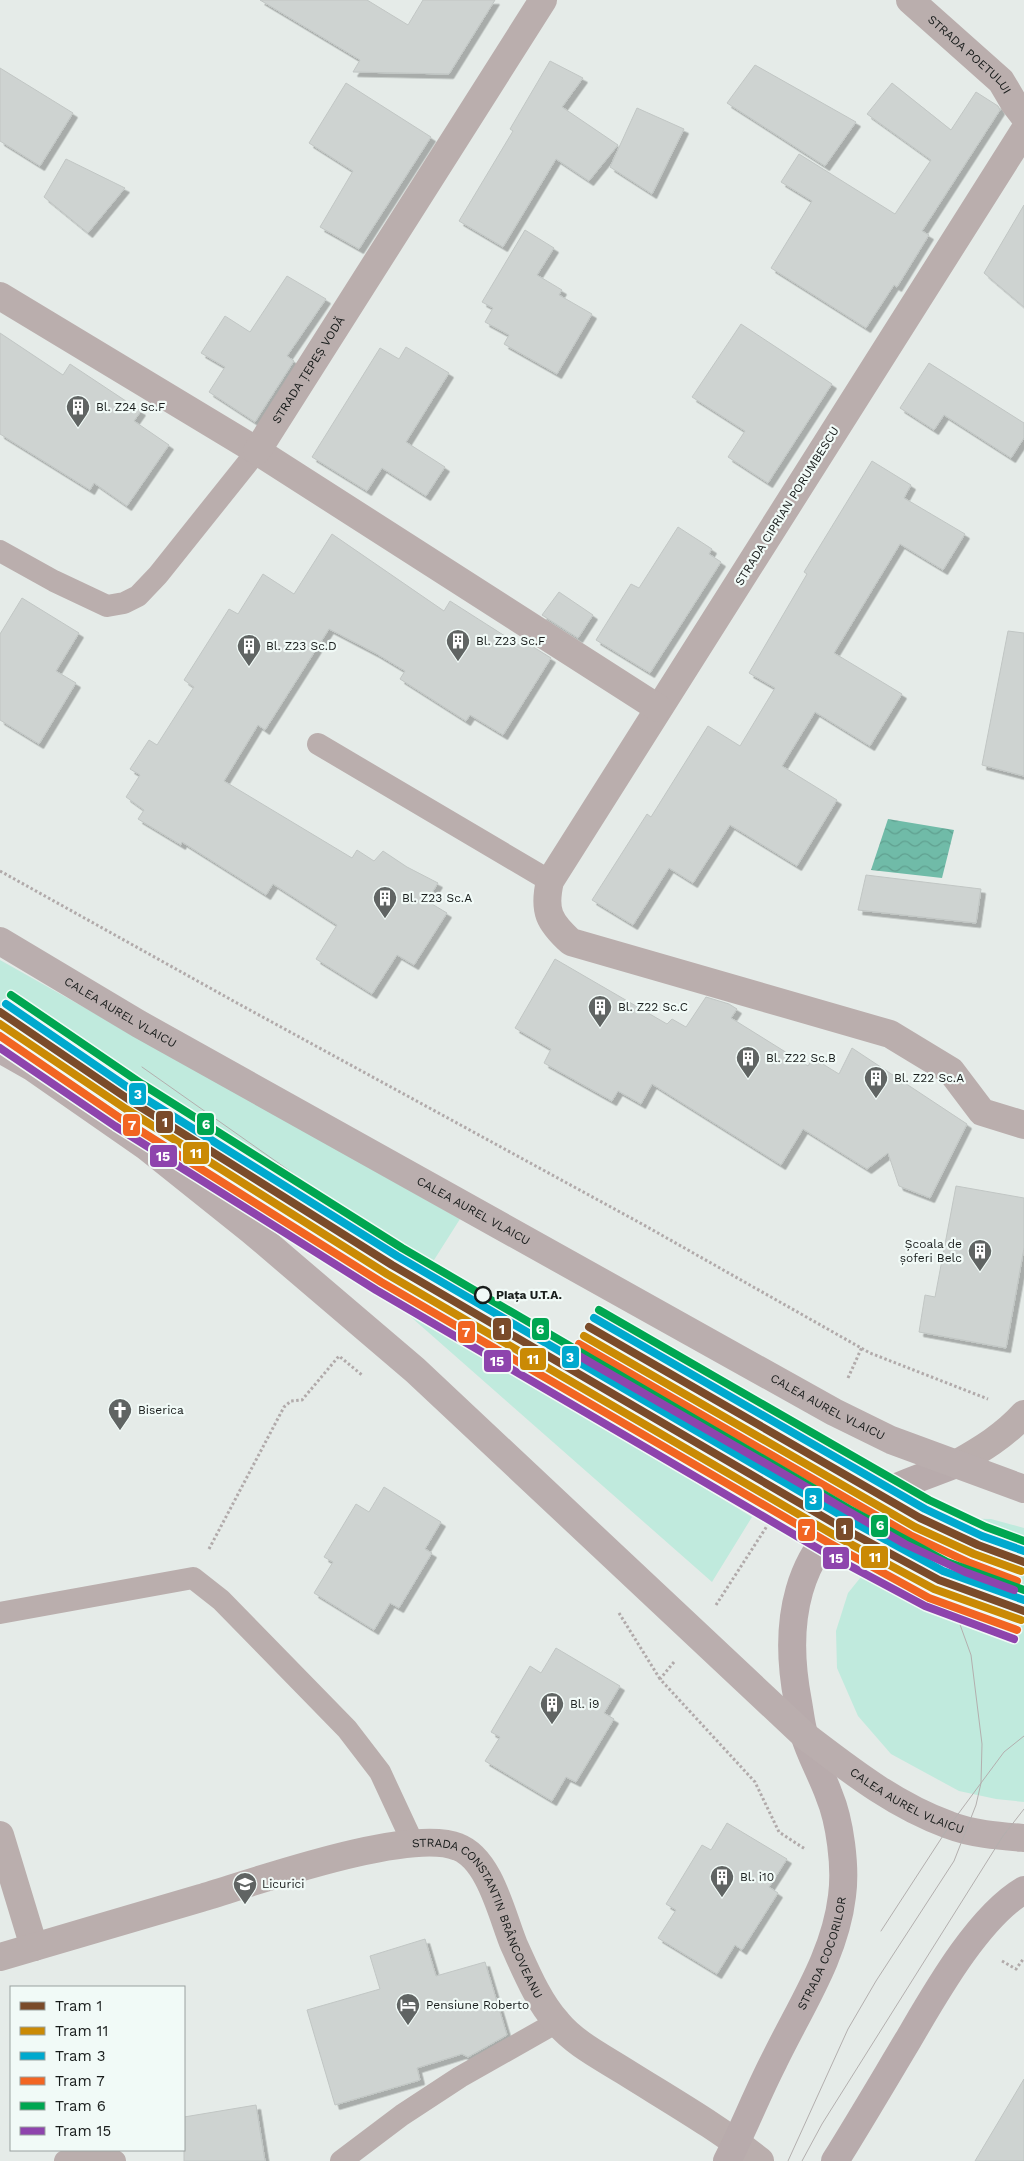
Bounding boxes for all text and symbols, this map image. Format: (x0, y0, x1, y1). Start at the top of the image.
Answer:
street label: STRADA POETULUI (925, 12, 1014, 96)
street label: STRADA ȚEPEȘ VODĂ (269, 314, 348, 426)
building icon: Bl. Z24 Sc.F (65, 394, 91, 428)
place label: Bl. Z24 Sc.F (96, 400, 165, 414)
street label: STRADA CIPRIAN PORUMBESCU (732, 424, 842, 588)
building icon: Bl. Z23 Sc.F (445, 628, 471, 662)
building icon: Bl. Z23 Sc.D (236, 633, 262, 667)
place label: Bl. Z23 Sc.F (476, 634, 545, 648)
place label: Bl. Z23 Sc.D (266, 639, 337, 653)
building icon: Bl. Z23 Sc.A (372, 885, 398, 919)
place label: Bl. Z23 Sc.A (402, 891, 472, 905)
street label: CALEA AUREL VLAICU (62, 974, 179, 1051)
building icon: Bl. Z22 Sc.C (587, 994, 613, 1028)
place label: Bl. Z22 Sc.C (618, 1000, 688, 1014)
building icon: Bl. Z22 Sc.B (735, 1045, 761, 1079)
place label: Bl. Z22 Sc.B (766, 1051, 836, 1065)
building icon: Bl. Z22 Sc.A (863, 1065, 889, 1099)
place label: Bl. Z22 Sc.A (894, 1071, 964, 1085)
line badge: 3 (128, 1082, 147, 1106)
text: 3 (134, 1086, 142, 1102)
line badge: 1 (155, 1110, 174, 1134)
line badge: 6 (196, 1112, 215, 1136)
line badge: 7 (122, 1113, 141, 1137)
text: 1 (162, 1114, 168, 1130)
text: 6 (202, 1116, 211, 1132)
text: 7 (128, 1117, 137, 1133)
line badge: 11 (182, 1141, 210, 1165)
line badge: 15 (149, 1144, 178, 1168)
text: 11 (190, 1145, 202, 1161)
text: 15 (156, 1148, 170, 1164)
street label: CALEA AUREL VLAICU (414, 1174, 533, 1248)
place label: Școala de șoferi Belc (900, 1237, 962, 1265)
building icon: Școala de șoferi Belc (967, 1238, 993, 1272)
marker: Piața U.T.A. (474, 1286, 492, 1304)
place label: Piața U.T.A. (496, 1288, 562, 1302)
line badge: 1 (492, 1317, 512, 1341)
line badge: 6 (531, 1317, 550, 1341)
line badge: 7 (457, 1320, 476, 1344)
text: 1 (499, 1321, 505, 1337)
text: 6 (536, 1321, 545, 1337)
text: 7 (462, 1324, 471, 1340)
line badge: 3 (561, 1345, 580, 1369)
line badge: 11 (519, 1347, 547, 1371)
line badge: 15 (483, 1349, 512, 1373)
text: 3 (566, 1349, 574, 1365)
text: 11 (527, 1351, 539, 1367)
text: 15 (490, 1353, 504, 1369)
street label: CALEA AUREL VLAICU (768, 1371, 887, 1443)
church icon: Biserica (107, 1397, 133, 1431)
place label: Biserica (138, 1403, 184, 1417)
line badge: 3 (804, 1487, 823, 1511)
text: 3 (809, 1491, 817, 1507)
line badge: 6 (870, 1514, 889, 1538)
line badge: 1 (835, 1517, 854, 1541)
text: 6 (876, 1517, 885, 1533)
line badge: 7 (797, 1518, 816, 1542)
text: 1 (841, 1521, 847, 1537)
text: 7 (802, 1522, 811, 1538)
line badge: 11 (860, 1545, 889, 1569)
line badge: 15 (822, 1546, 850, 1570)
text: 11 (869, 1549, 881, 1565)
text: 15 (829, 1550, 843, 1566)
building icon: Bl. i9 (539, 1691, 565, 1725)
place label: Bl. i9 (570, 1697, 599, 1711)
street label: CALEA AUREL VLAICU (847, 1765, 966, 1837)
street label: STRADA CONSTANTIN BRÂNCOVEANU (412, 1836, 546, 2001)
building icon: Bl. i10 (709, 1864, 735, 1898)
place label: Bl. i10 (740, 1870, 774, 1884)
school or university icon: Licurici (232, 1871, 258, 1905)
place label: Licurici (262, 1877, 305, 1891)
street label: STRADA COCORILOR (795, 1896, 849, 2012)
legend (10, 1986, 185, 2151)
hotel icon: Pensiune Roberto (395, 1992, 421, 2026)
text: Tram 1 (55, 1997, 102, 2015)
place label: Pensiune Roberto (426, 1998, 529, 2012)
text: Tram 11 (55, 2022, 108, 2040)
text: Tram 3 (55, 2047, 106, 2065)
text: Tram 7 (55, 2072, 105, 2090)
text: Tram 6 (55, 2097, 106, 2115)
text: Tram 15 (55, 2122, 111, 2140)

